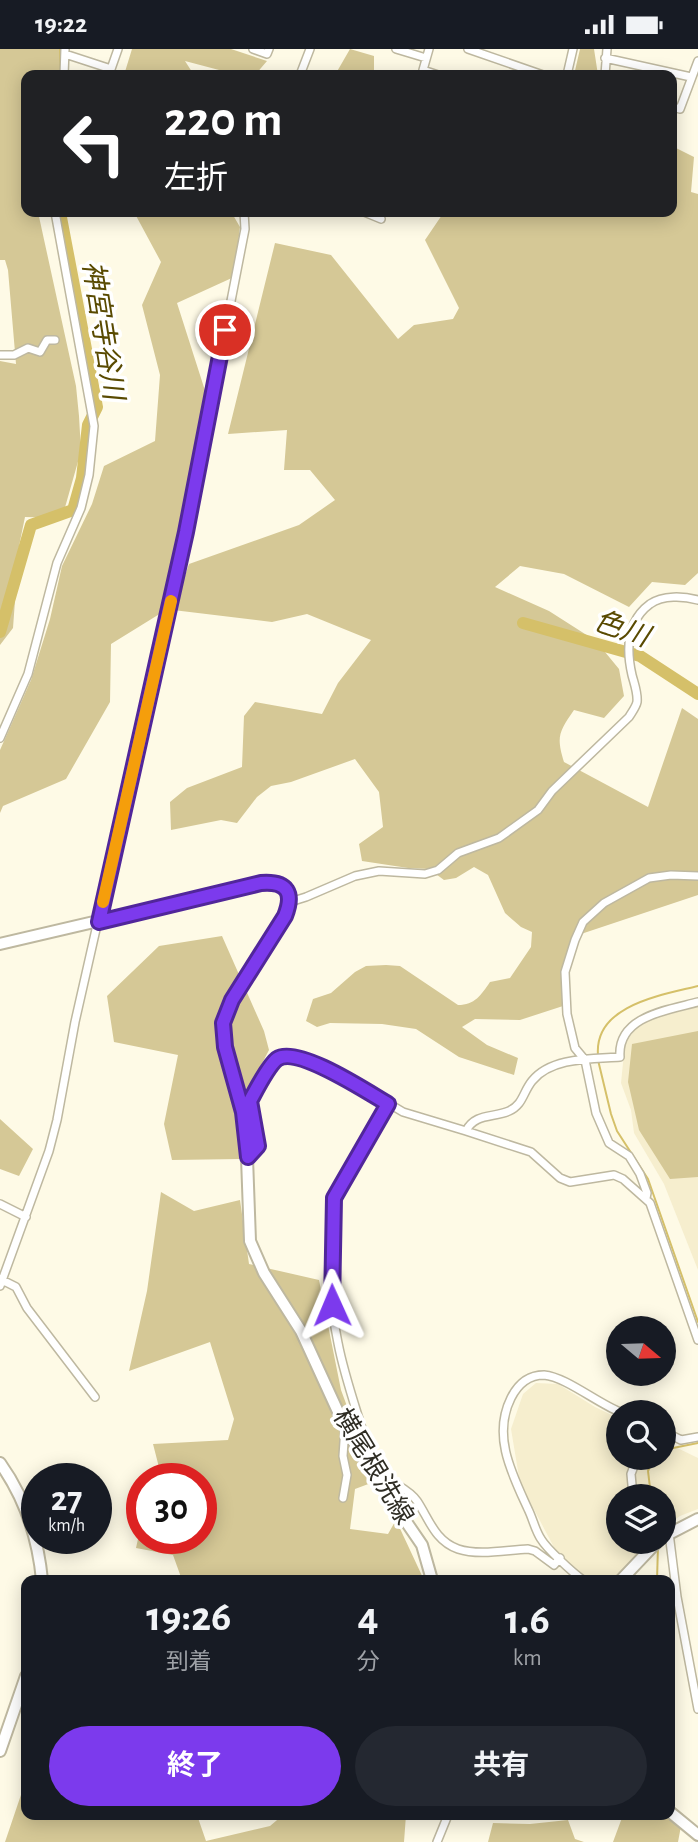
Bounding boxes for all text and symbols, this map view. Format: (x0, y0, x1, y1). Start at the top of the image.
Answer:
text: 19:22 (35, 11, 87, 37)
text: 220 m (164, 96, 283, 145)
icon: left (49, 98, 140, 189)
text: 左折 (164, 162, 228, 194)
water label: 神宮寺谷川 (77, 259, 129, 405)
pin (195, 300, 255, 360)
icon: arrive (206, 311, 244, 349)
water label: 色川 (590, 606, 656, 653)
position arrow (295, 1268, 369, 1342)
north arrow (606, 1316, 676, 1386)
map controls (606, 1316, 676, 1554)
button: search (606, 1400, 676, 1470)
street label: 横尾根洗線 (329, 1403, 419, 1529)
speed limit sign: 30 (126, 1463, 217, 1554)
text: 27 (51, 1482, 82, 1517)
button: layers (606, 1484, 676, 1554)
text: km/h (48, 1517, 85, 1535)
text: 19:26 (146, 1596, 231, 1638)
text: 4 (357, 1596, 379, 1638)
text: 1.6 (505, 1599, 550, 1641)
text: km (513, 1647, 542, 1670)
text: 到着 (166, 1651, 212, 1674)
text: 分 (357, 1651, 380, 1674)
button: 終了 (49, 1726, 341, 1806)
button: 共有 (355, 1726, 647, 1806)

